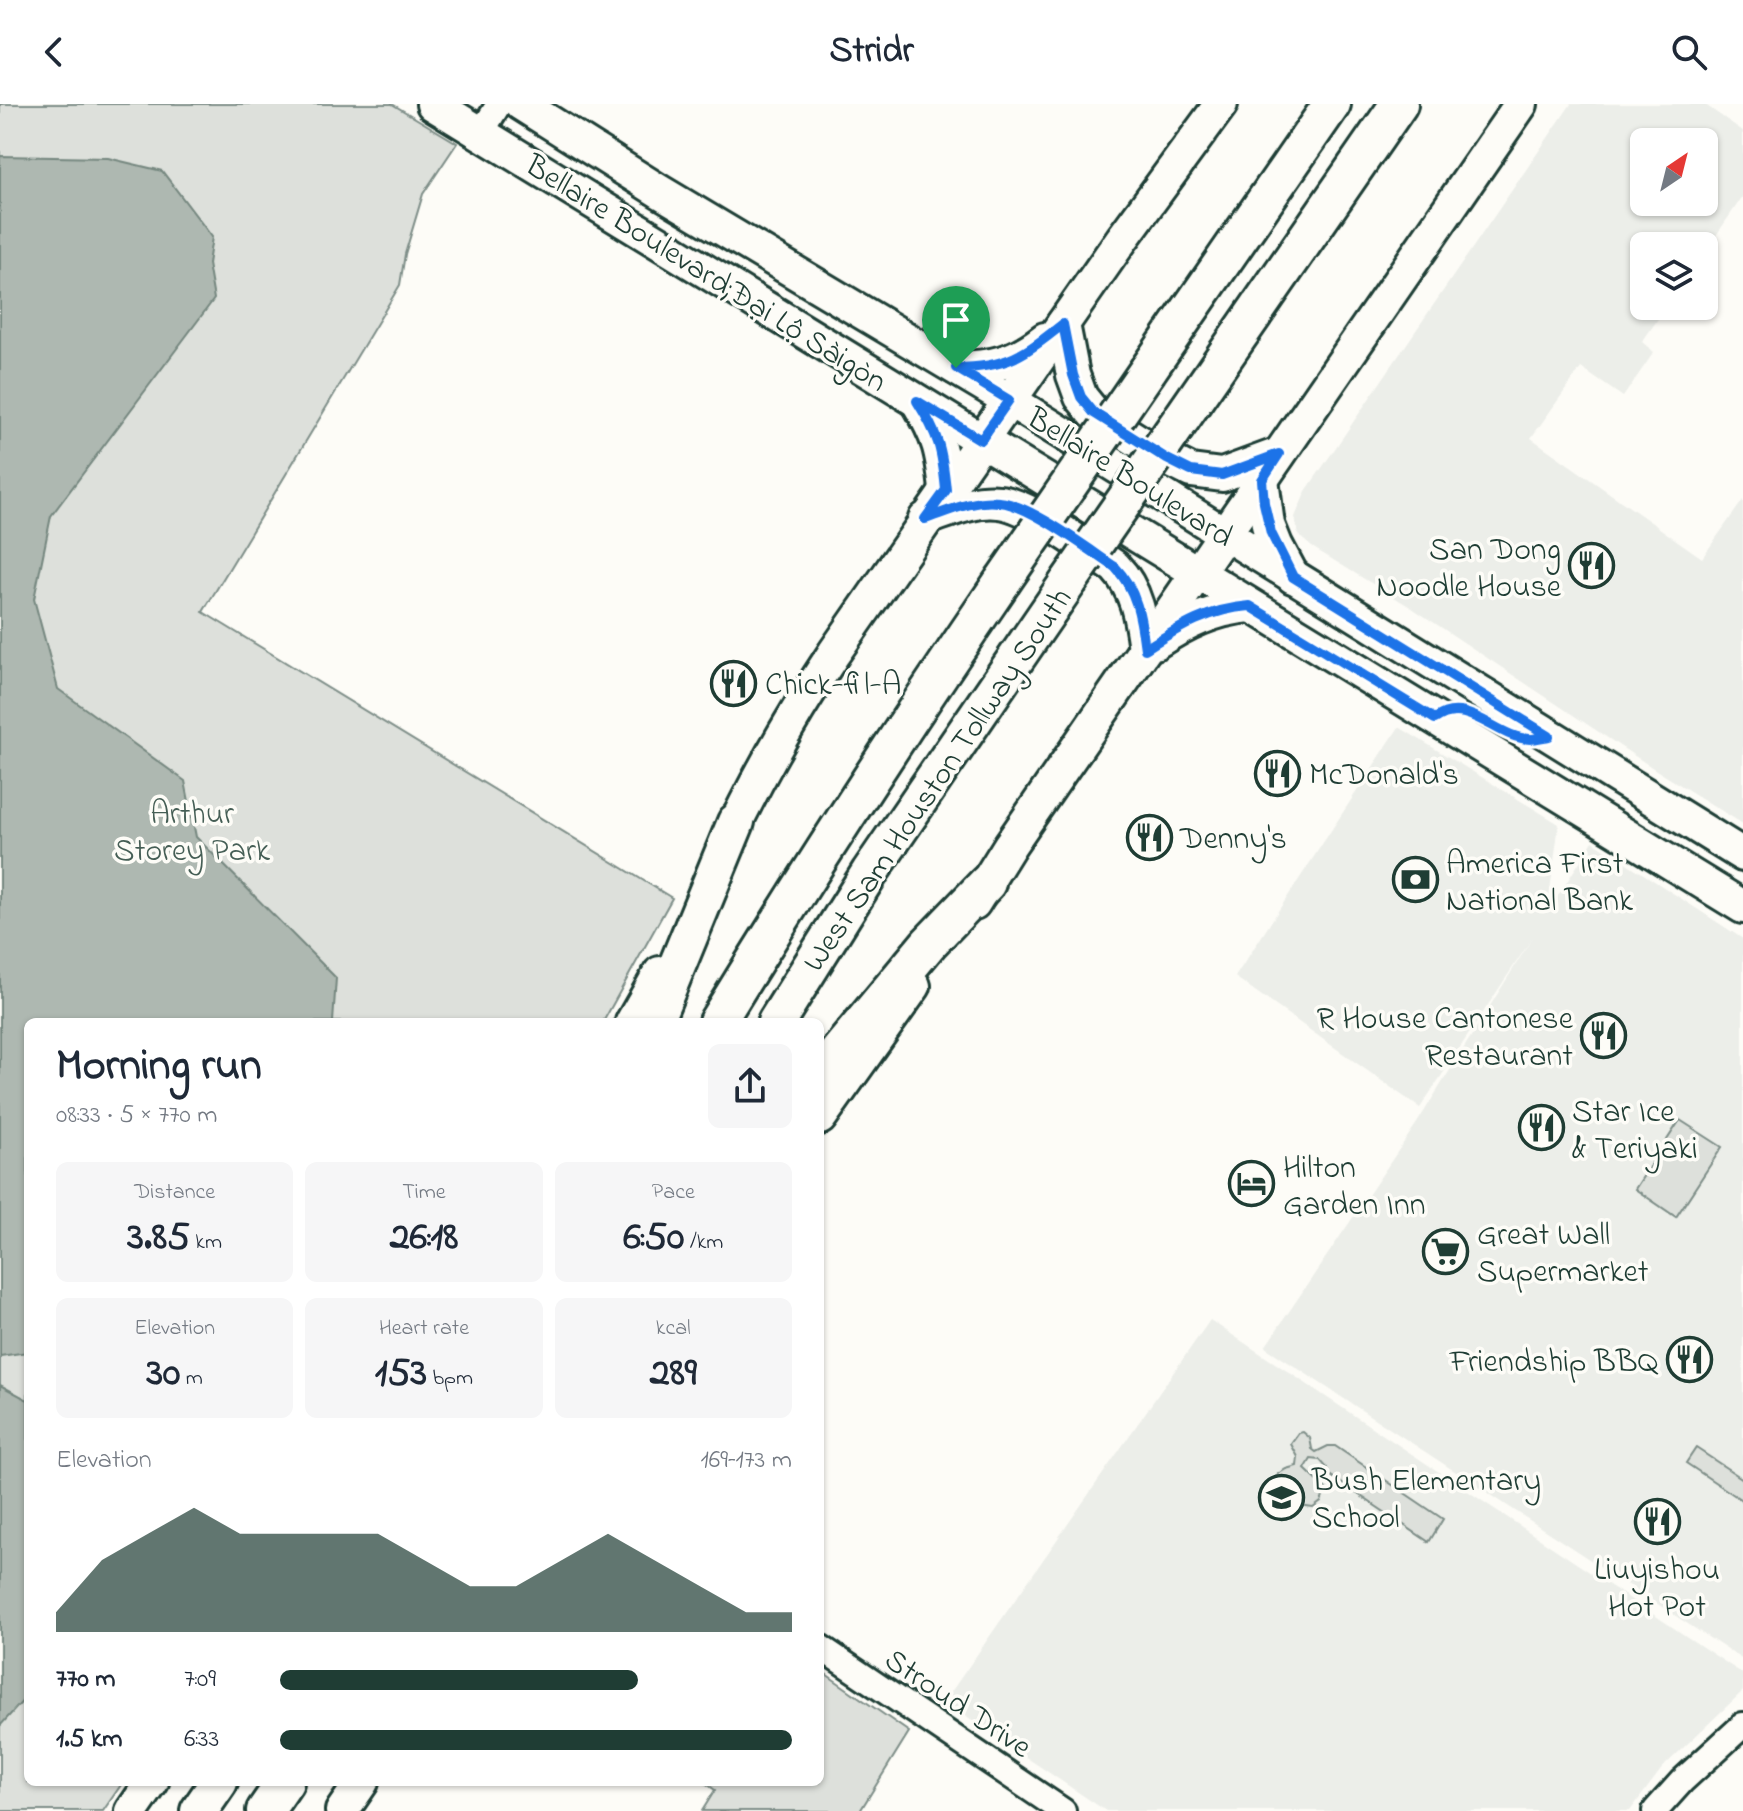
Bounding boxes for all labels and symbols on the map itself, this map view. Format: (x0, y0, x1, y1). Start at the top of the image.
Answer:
north arrow (1630, 128, 1718, 216)
street label: Bellaire Boulevard;Đại Lộ Sàigòn (514, 143, 895, 406)
pin (922, 286, 990, 368)
street label: Bellaire Boulevard (1016, 396, 1241, 561)
place label: San Dong Noodle House (1376, 528, 1562, 612)
restaurant icon: San Dong Noodle House (1568, 542, 1616, 590)
street label: West Sam Houston Tollway South (792, 579, 1085, 983)
restaurant icon: Chick-fil-A (710, 659, 758, 707)
place label: Chick-fil-A (765, 663, 901, 710)
restaurant icon: McDonald's (1254, 749, 1302, 797)
place label: McDonald's (1309, 753, 1459, 800)
park label: Arthur Storey Park (114, 792, 271, 876)
restaurant icon: Denny's (1125, 813, 1173, 861)
place label: Denny's (1179, 817, 1287, 864)
place label: America First National Bank (1446, 842, 1634, 926)
bank icon: America First National Bank (1391, 856, 1439, 904)
place label: R House Cantonese Restaurant (1316, 997, 1574, 1081)
restaurant icon: R House Cantonese Restaurant (1580, 1011, 1628, 1059)
place label: Star Ice & Teriyaki (1572, 1090, 1698, 1174)
restaurant icon: Star Ice & Teriyaki (1517, 1104, 1565, 1152)
place label: Hilton Garden Inn (1283, 1146, 1425, 1230)
hotel icon: Hilton Garden Inn (1228, 1160, 1276, 1208)
place label: Great Wall Supermarket (1477, 1213, 1649, 1297)
supermarket icon: Great Wall Supermarket (1422, 1227, 1470, 1275)
restaurant icon: Friendship BBQ (1665, 1336, 1713, 1384)
place label: Friendship BBQ (1449, 1340, 1658, 1387)
place label: Bush Elementary School (1311, 1459, 1541, 1543)
school or university icon: Bush Elementary School (1257, 1473, 1305, 1521)
restaurant icon: Liuyishou Hot Pot (1633, 1497, 1681, 1545)
place label: Liuyishou Hot Pot (1594, 1548, 1720, 1632)
street label: Stroud Drive (874, 1638, 1041, 1772)

